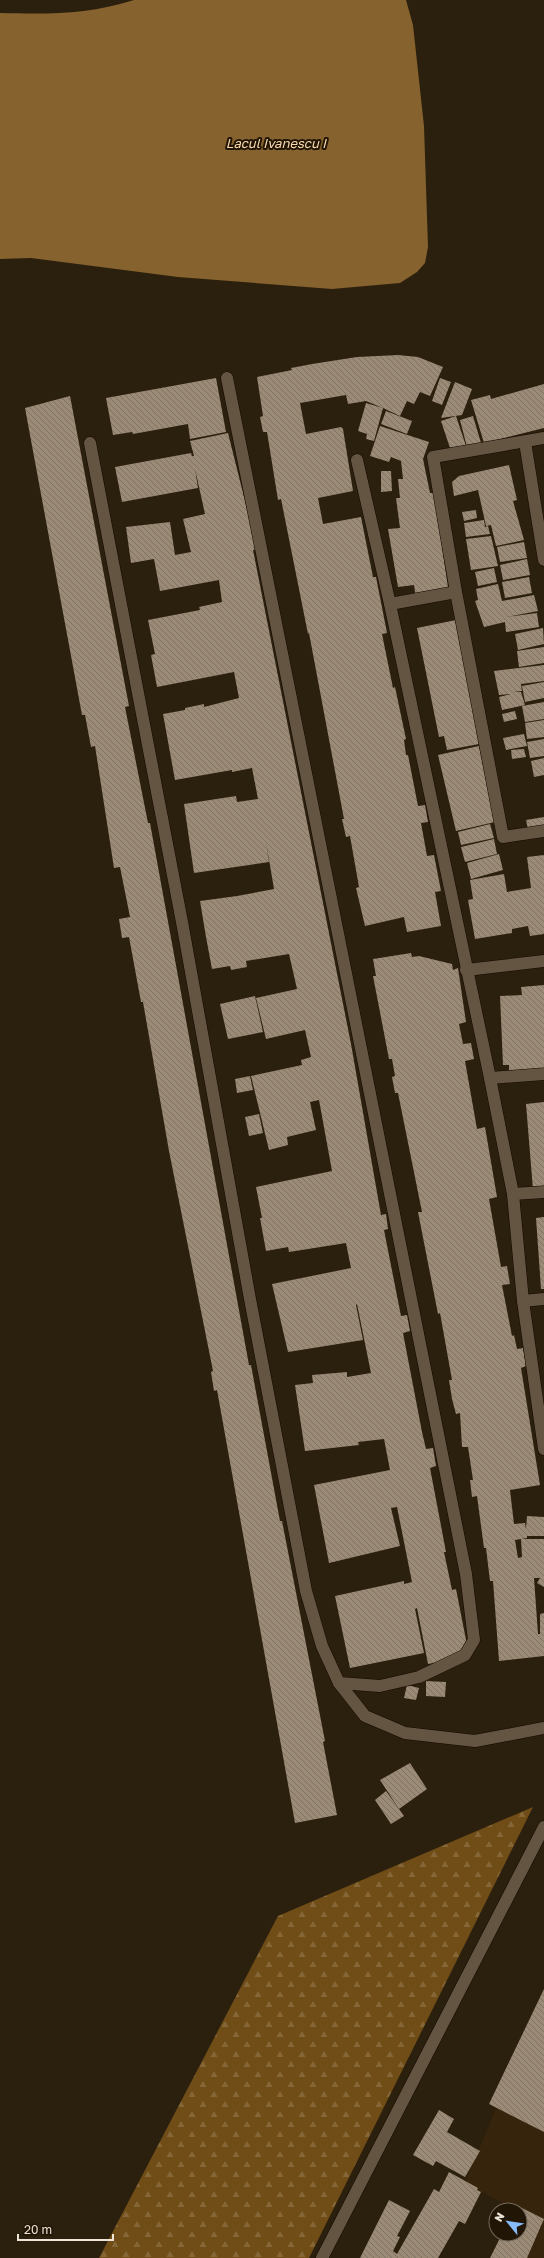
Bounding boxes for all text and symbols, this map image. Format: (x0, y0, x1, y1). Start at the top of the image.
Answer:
water label: Lacul Ivanescu I (226, 135, 327, 151)
north arrow (488, 2202, 528, 2242)
text: N (491, 2210, 507, 2224)
scale bar (18, 2216, 113, 2242)
text: 20 m (24, 2222, 52, 2237)

